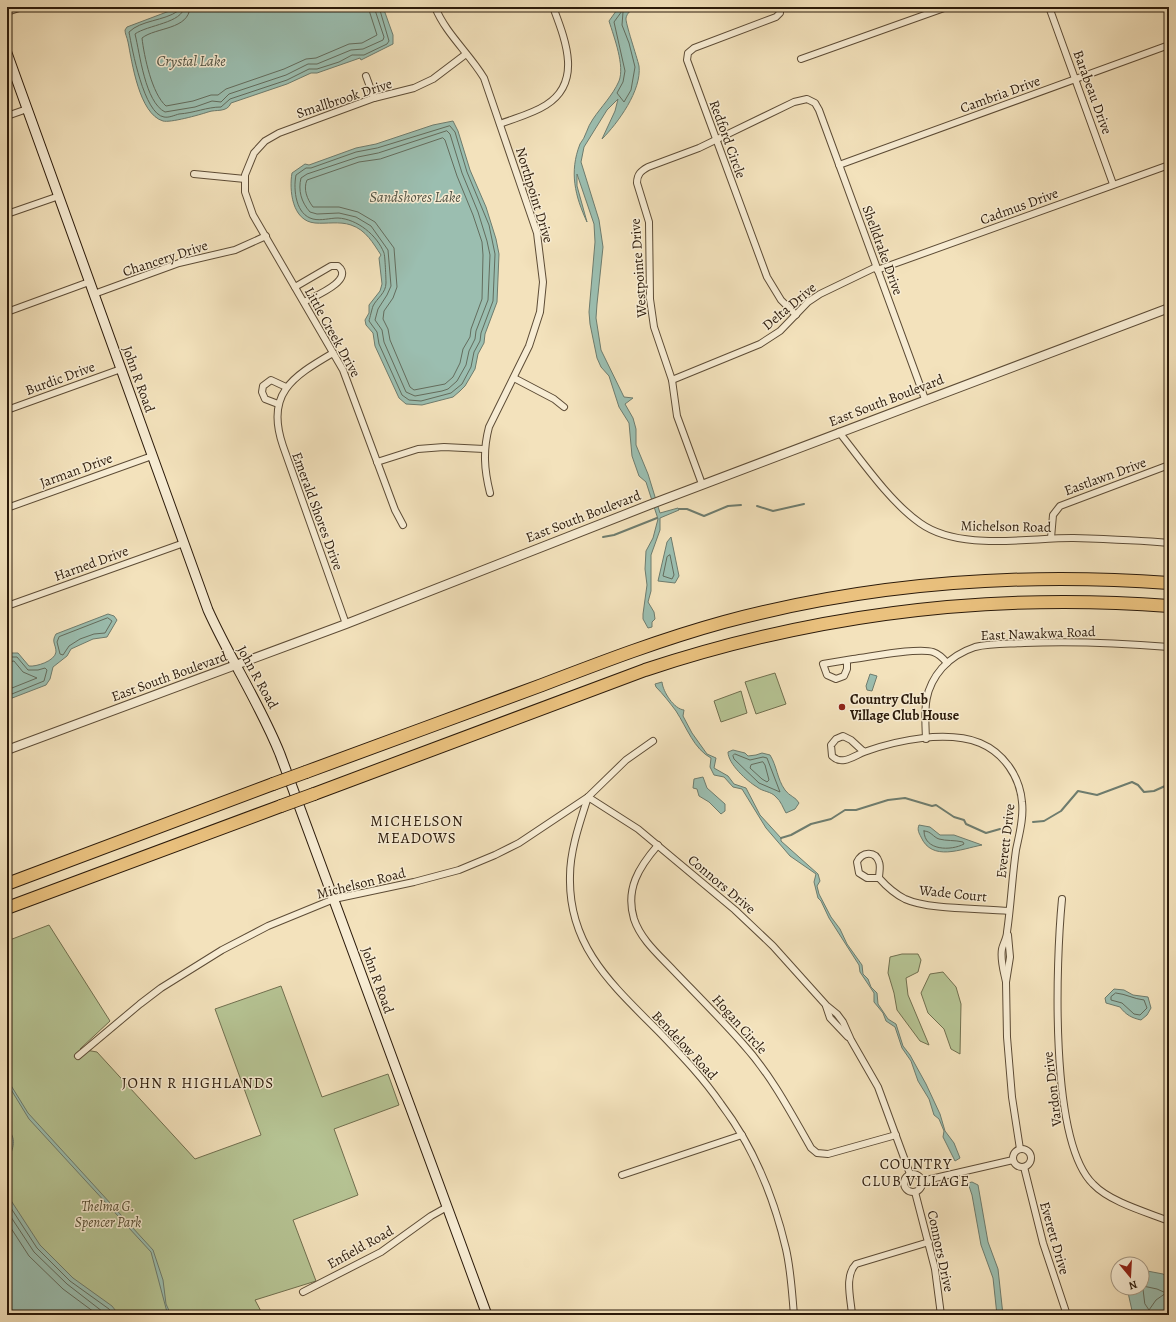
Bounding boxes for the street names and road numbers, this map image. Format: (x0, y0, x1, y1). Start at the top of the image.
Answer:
street label: Barabeau Drive (1069, 47, 1117, 137)
street label: Cambria Drive (957, 71, 1043, 118)
street label: Smallbrook Drive (294, 74, 395, 123)
street label: Redford Circle (705, 97, 750, 181)
street label: Northpoint Drive (511, 145, 558, 245)
street label: Cadmus Drive (977, 184, 1061, 229)
street label: Shelldrake Drive (857, 203, 908, 298)
street label: Westpointe Drive (626, 218, 652, 319)
street label: Chancery Drive (120, 236, 210, 281)
street label: Delta Drive (758, 278, 820, 335)
street label: Little Creek Drive (300, 284, 365, 381)
street label: John R Road (118, 343, 159, 415)
street label: Burdic Drive (23, 357, 98, 400)
street label: East South Boulevard (826, 370, 947, 431)
street label: Jarman Drive (37, 449, 115, 492)
street label: Emerald Shores Drive (287, 450, 348, 573)
street label: Eastlawn Drive (1061, 453, 1149, 500)
street label: East South Boulevard (523, 486, 644, 547)
street label: Michelson Road (960, 516, 1052, 537)
street label: Harned Drive (51, 541, 131, 586)
street label: East Nawakwa Road (980, 622, 1096, 645)
street label: John R Road (232, 642, 283, 713)
street label: East South Boulevard (109, 647, 230, 706)
street label: Everett Drive (991, 803, 1020, 879)
street label: Connors Drive (684, 850, 760, 918)
street label: Michelson Road (315, 863, 408, 904)
street label: Wade Court (917, 880, 988, 907)
street label: John R Road (357, 944, 398, 1016)
street label: Hogan Circle (708, 990, 772, 1058)
street label: Bendelow Road (648, 1007, 722, 1084)
street label: Vardon Drive (1038, 1050, 1067, 1129)
street label: Everett Drive (1035, 1199, 1074, 1277)
street label: Connors Drive (923, 1209, 958, 1294)
street label: Enfield Road (324, 1221, 397, 1273)

